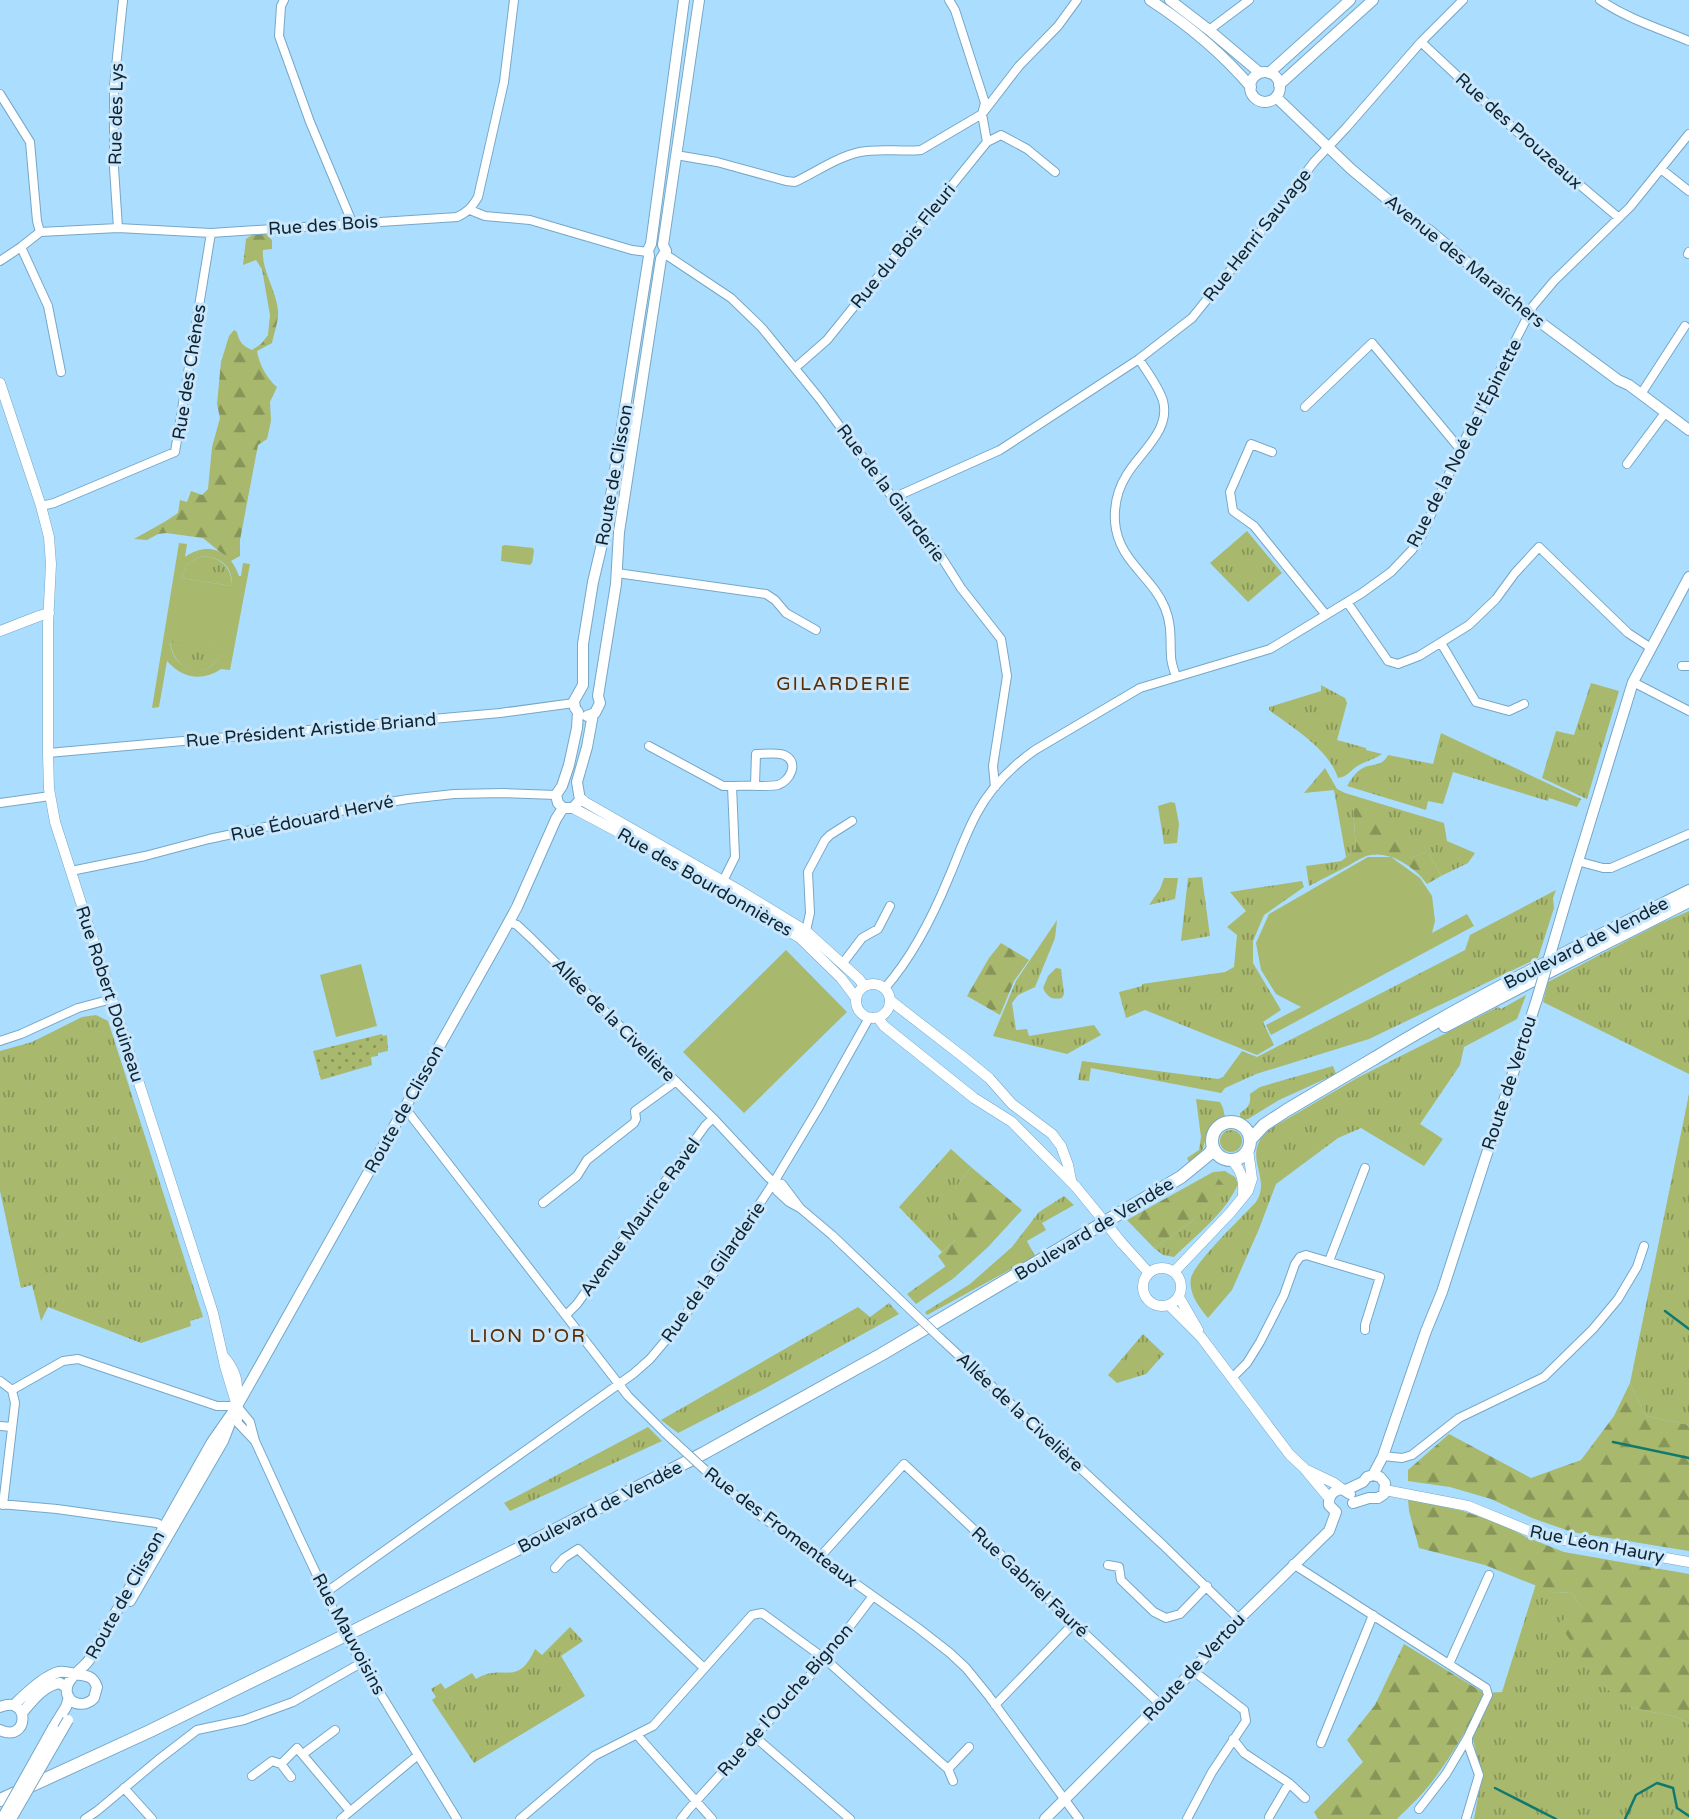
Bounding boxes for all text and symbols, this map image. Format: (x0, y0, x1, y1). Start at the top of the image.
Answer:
street label: Rue des Lys (104, 63, 128, 165)
street label: Rue des Prouzeaux (1451, 68, 1587, 194)
street label: Rue Henri Sauvage (1198, 164, 1316, 306)
street label: Rue du Bois Fleuri (846, 179, 960, 313)
street label: Avenue des Maraîchers (1381, 190, 1549, 332)
street label: Rue des Bois (267, 210, 379, 240)
street label: Rue des Chênes (167, 303, 211, 441)
street label: Rue de la Noé de l'Épinette (1402, 335, 1526, 551)
street label: Route de Clisson (591, 403, 637, 547)
street label: Rue de la Gilarderie (832, 420, 950, 566)
district label: GILARDERIE (776, 673, 912, 695)
street label: Rue Président Aristide Briand (185, 708, 437, 752)
street label: Rue Édouard Hervé (229, 790, 395, 846)
street label: Rue des Bourdonnières (613, 823, 797, 941)
street label: Boulevard de Vendée (1500, 892, 1672, 994)
street label: Rue Robert Douineau (71, 903, 149, 1085)
street label: Allée de la Civelière (548, 954, 680, 1086)
street label: Route de Vertou (1477, 1013, 1541, 1153)
street label: Route de Clisson (360, 1041, 448, 1177)
street label: Avenue Maurice Ravel (575, 1134, 705, 1300)
street label: Boulevard de Vendée (1010, 1173, 1178, 1285)
street label: Rue de la Gilarderie (656, 1197, 770, 1347)
district label: LION D'OR (469, 1325, 587, 1347)
street label: Allée de la Civelière (952, 1348, 1088, 1476)
street label: Boulevard de Vendée (514, 1456, 686, 1558)
street label: Rue des Fromenteaux (700, 1462, 862, 1592)
street label: Rue Léon Haury (1528, 1520, 1667, 1568)
street label: Rue Gabriel Fauré (967, 1522, 1093, 1642)
street label: Route de Clisson (81, 1527, 169, 1663)
street label: Rue Mauvoisins (308, 1569, 390, 1699)
street label: Route de Vertou (1138, 1608, 1250, 1726)
street label: Rue de l'Ouche Bignon (713, 1619, 857, 1781)

